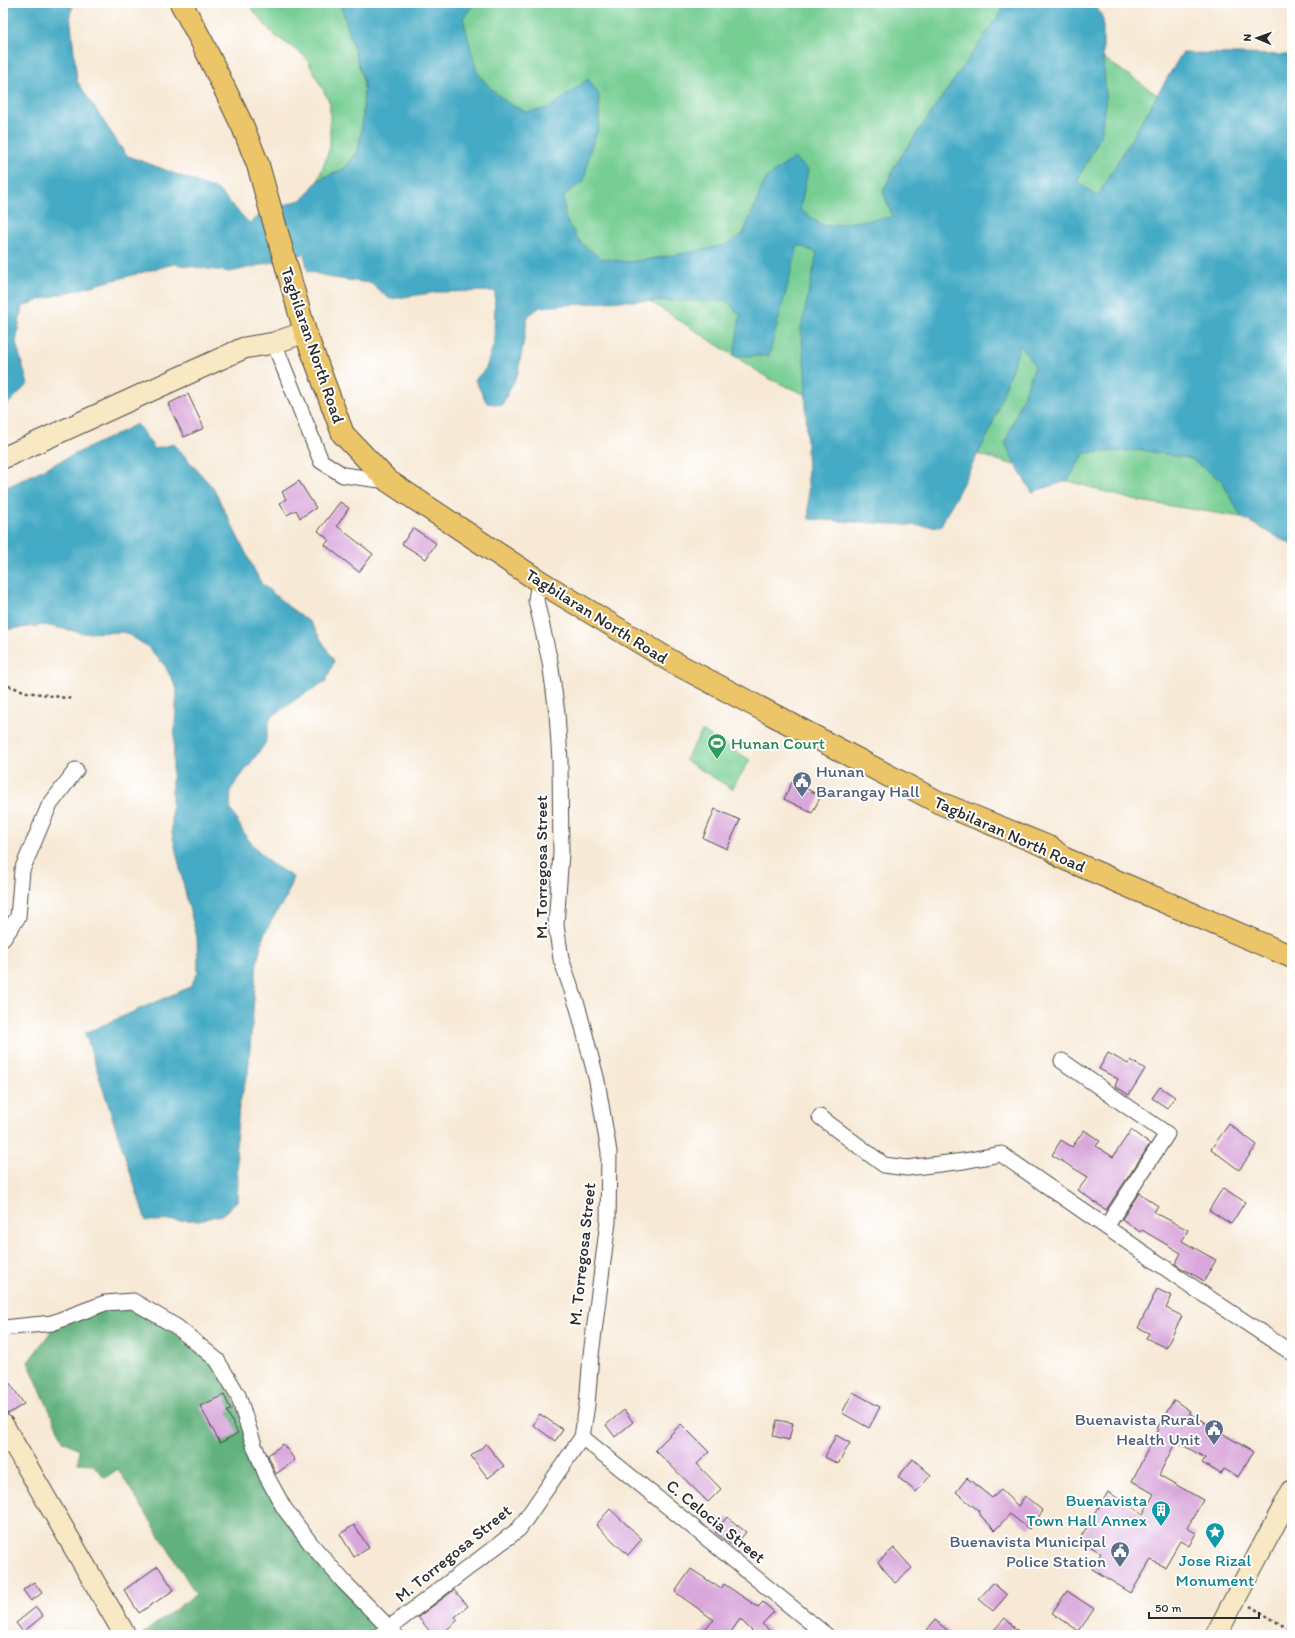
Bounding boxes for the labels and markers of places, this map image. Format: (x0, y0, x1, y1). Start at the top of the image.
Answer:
sports icon: Hunan Court (706, 732, 728, 760)
place label: Hunan Court (731, 733, 825, 753)
place label: Hunan Barangay Hall (816, 761, 920, 801)
public building icon: Hunan Barangay Hall (791, 770, 813, 798)
place label: Buenavista Rural Health Unit (1075, 1409, 1201, 1449)
public building icon: Buenavista Rural Health Unit (1203, 1418, 1225, 1446)
place label: Buenavista Town Hall Annex (1026, 1490, 1148, 1530)
building icon: Buenavista Town Hall Annex (1150, 1499, 1172, 1527)
place icon: Jose Rizal Monument (1204, 1521, 1226, 1549)
place label: Buenavista Municipal Police Station (949, 1531, 1106, 1571)
public building icon: Buenavista Municipal Police Station (1109, 1540, 1131, 1568)
place label: Jose Rizal Monument (1176, 1550, 1254, 1590)

